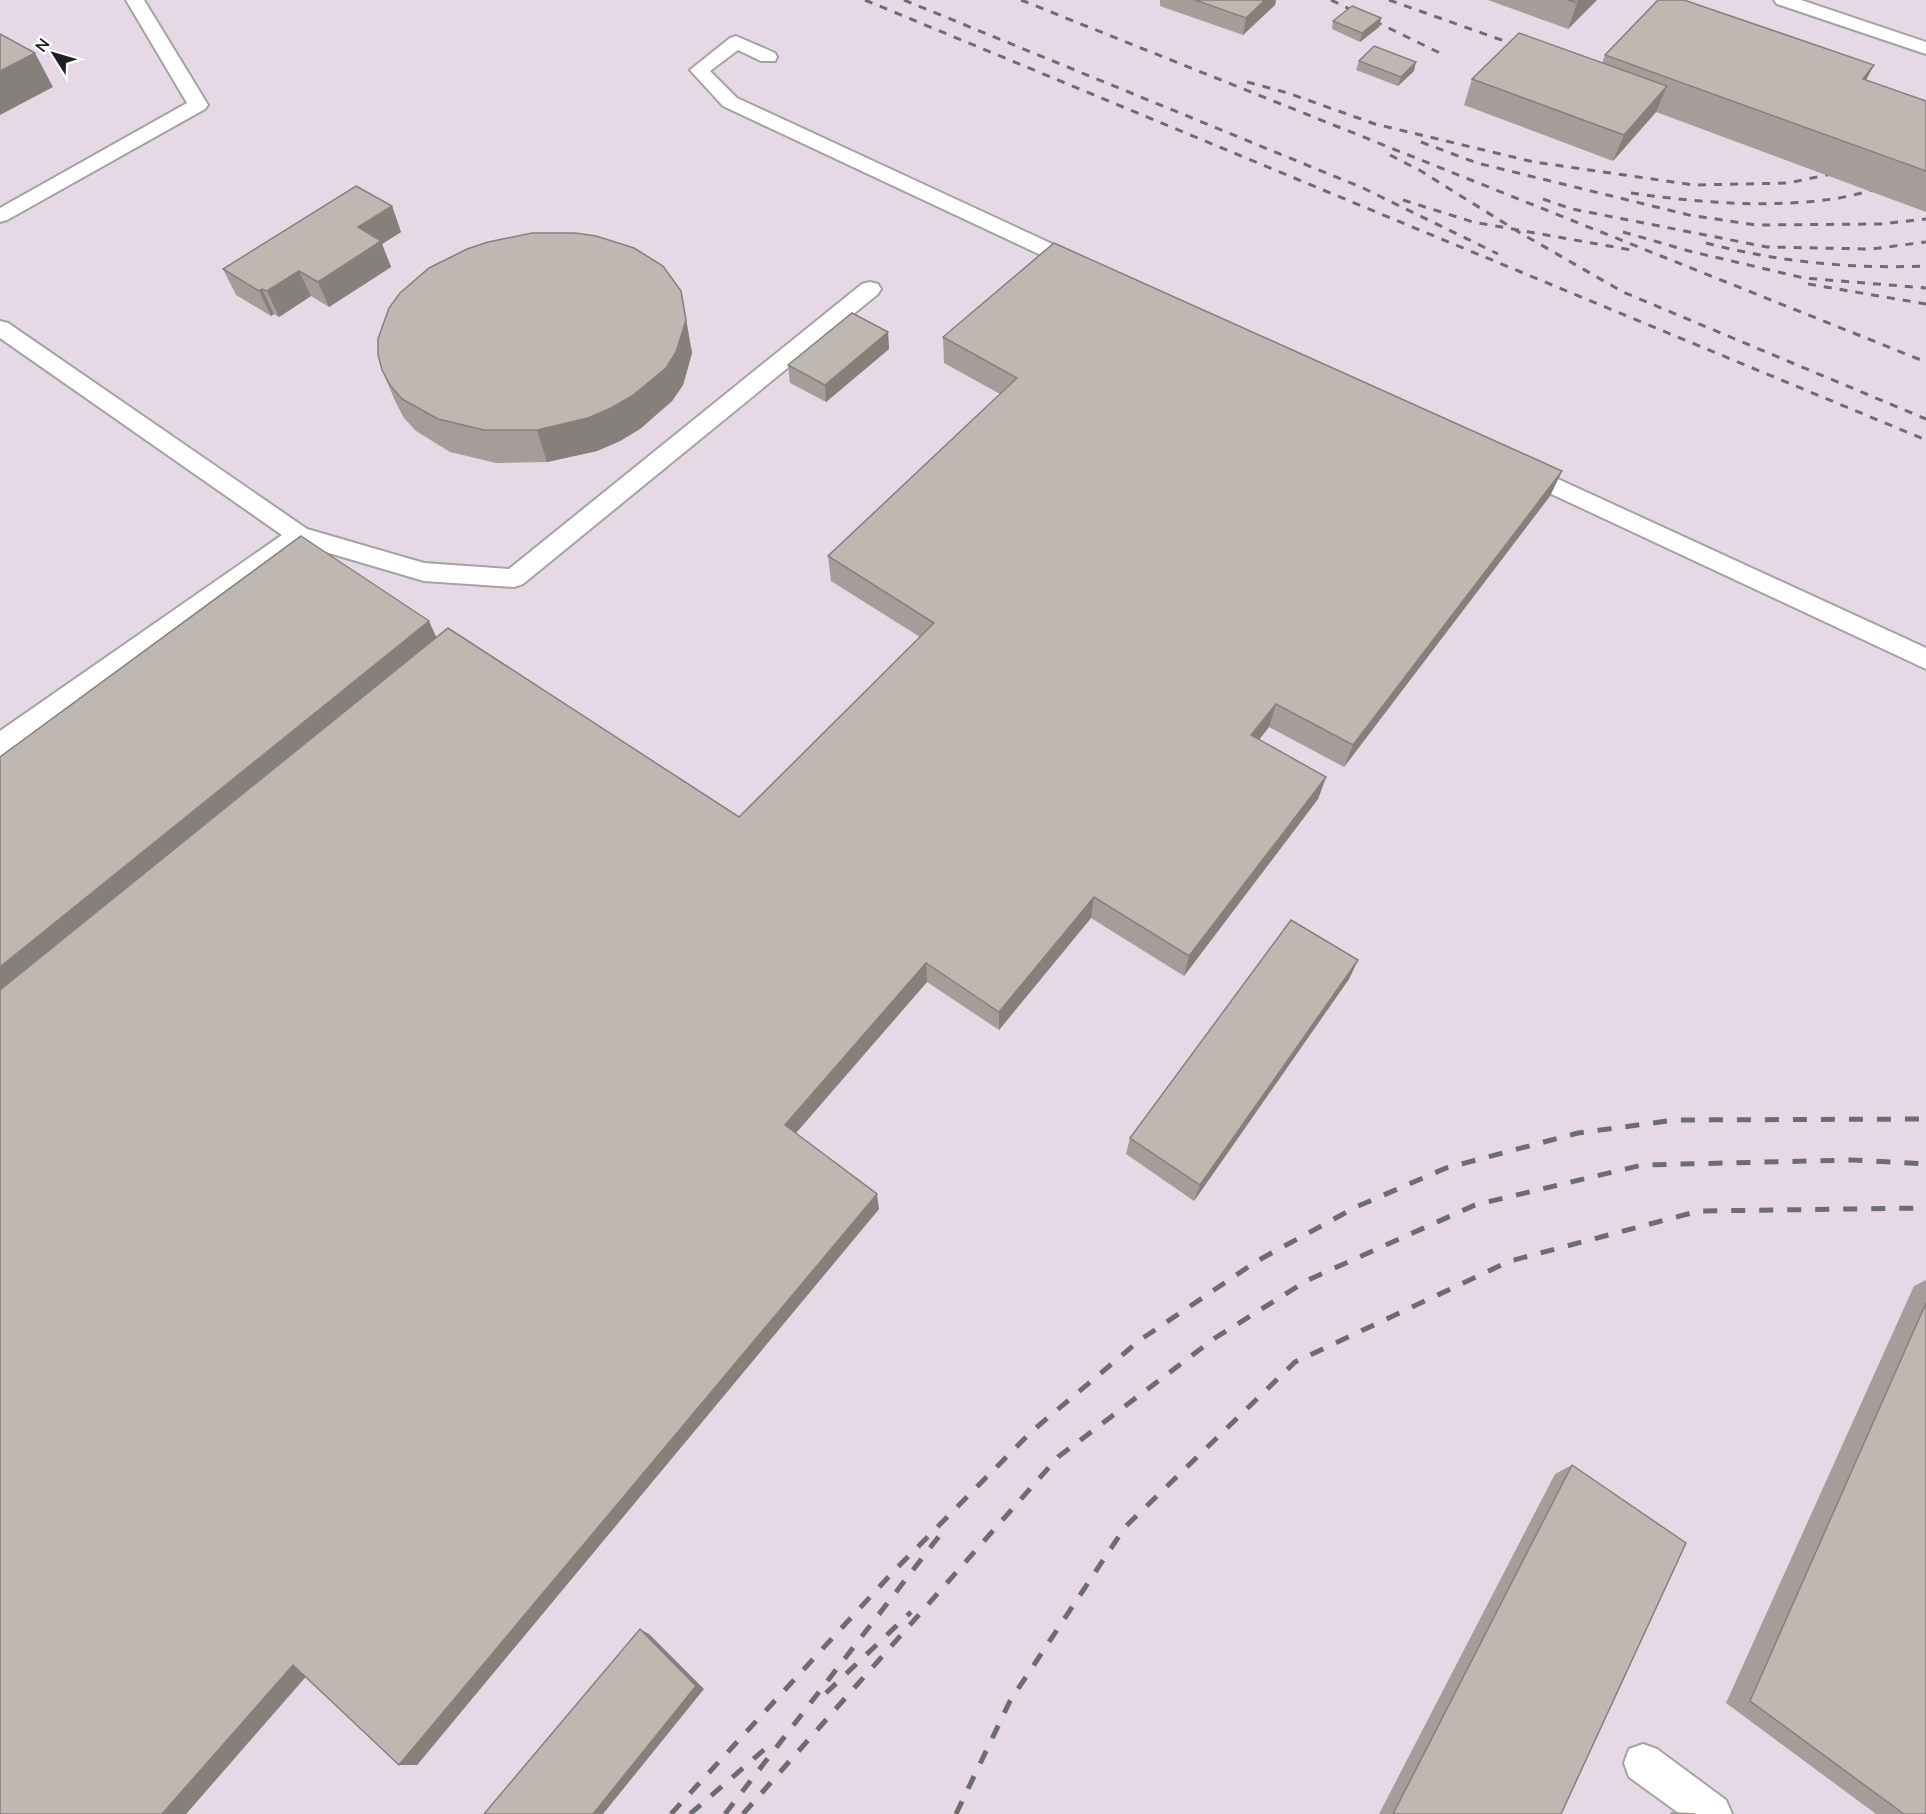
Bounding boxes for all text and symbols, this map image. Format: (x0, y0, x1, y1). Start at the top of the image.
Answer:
north arrow (24, 24, 84, 84)
text: N (30, 34, 55, 57)

